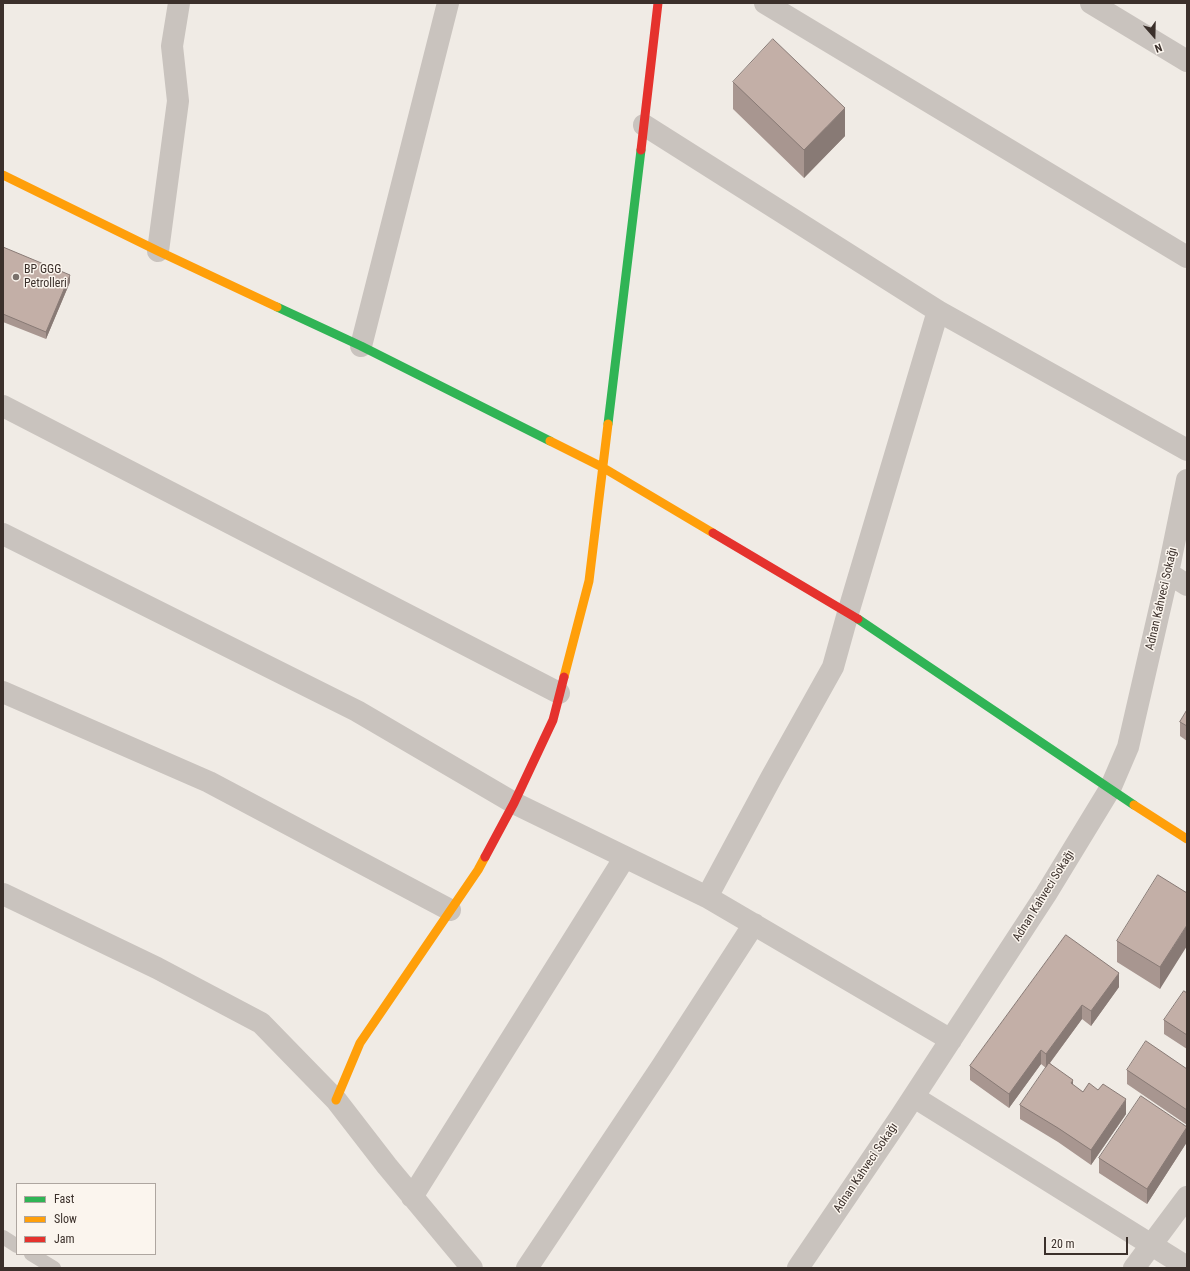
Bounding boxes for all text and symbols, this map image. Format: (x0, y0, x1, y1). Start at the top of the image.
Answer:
north arrow (1134, 16, 1174, 56)
text: N (1153, 40, 1164, 55)
place label: BP GGG Petrolleri (24, 263, 67, 291)
marker: BP GGG Petrolleri (11, 272, 21, 282)
street label: Adnan Kahveci Sokağı (1143, 546, 1181, 652)
street label: Adnan Kahveci Sokağı (1010, 848, 1078, 944)
street label: Adnan Kahveci Sokağı (831, 1120, 901, 1216)
legend (16, 1183, 156, 1255)
text: Fast (54, 1192, 74, 1206)
text: Slow (54, 1212, 77, 1226)
scale bar (1046, 1229, 1130, 1255)
text: Jam (54, 1232, 75, 1246)
text: 20 m (1051, 1237, 1075, 1251)

